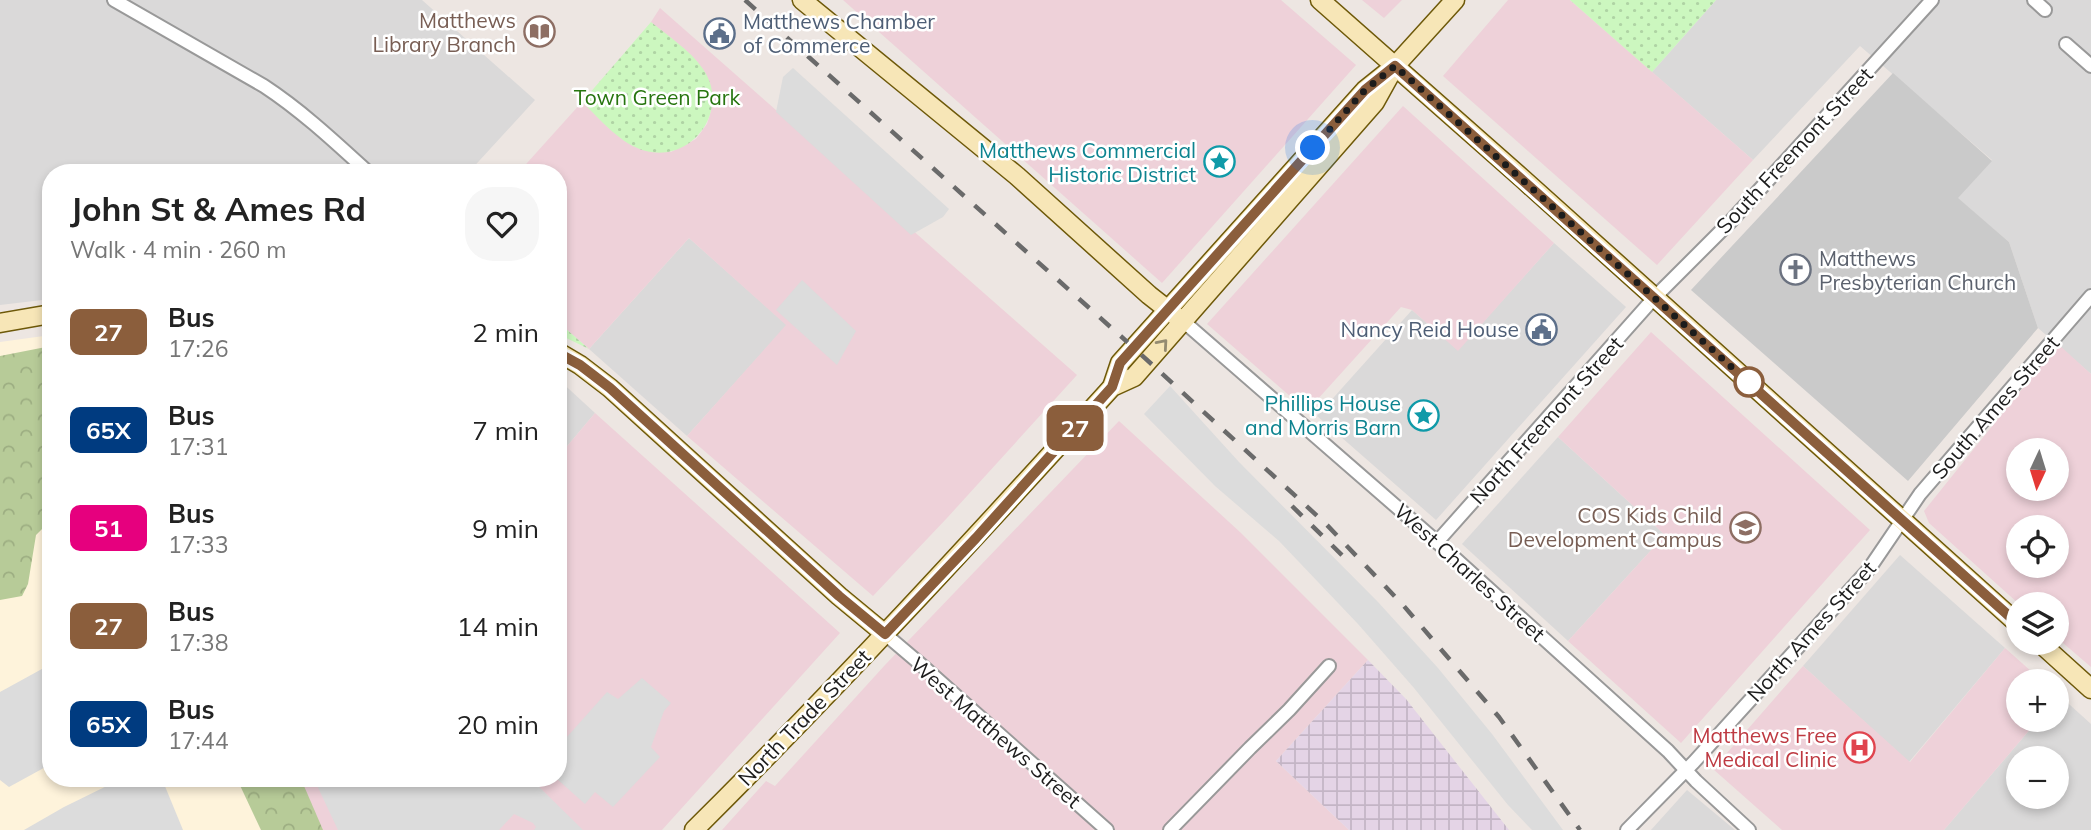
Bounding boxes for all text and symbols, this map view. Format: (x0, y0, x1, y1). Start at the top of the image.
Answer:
place label: Matthews Library Branch (373, 7, 516, 57)
place label: Matthews Chamber of Commerce (743, 8, 935, 58)
library icon: Matthews Library Branch (522, 15, 556, 49)
public building icon: Matthews Chamber of Commerce (703, 16, 737, 50)
street label: South Freemont Street (1710, 61, 1878, 239)
park label: Town Green Park (574, 84, 740, 110)
your location (1295, 130, 1330, 165)
place label: Matthews Commercial Historic District (979, 137, 1196, 187)
place icon: Matthews Commercial Historic District (1202, 145, 1236, 179)
button: heart (465, 187, 539, 261)
text: John St & Ames Rd (70, 188, 366, 229)
text: Walk · 4 min · 260 m (70, 235, 287, 264)
place label: Matthews Presbyterian Church (1819, 245, 2016, 295)
church icon: Matthews Presbyterian Church (1779, 253, 1813, 287)
text: Bus (168, 301, 214, 334)
public building icon: Nancy Reid House (1525, 312, 1559, 346)
text: 2 min (472, 316, 539, 349)
place label: Nancy Reid House (1340, 316, 1519, 342)
text: 27 (94, 317, 123, 347)
street label: South Ames Street (1926, 330, 2064, 484)
street label: North Freemont Street (1464, 331, 1628, 509)
text: 17:26 (168, 334, 228, 363)
one-way arrow (1155, 339, 1167, 352)
unlabelled marker (1734, 367, 1764, 397)
place label: Phillips House and Morris Barn (1245, 390, 1401, 440)
place icon: Phillips House and Morris Barn (1407, 398, 1441, 432)
text: Bus (168, 399, 214, 432)
line badge: 27 (1044, 405, 1106, 451)
text: 27 (1061, 413, 1089, 443)
text: 7 min (472, 414, 539, 447)
text: 65X (86, 415, 131, 445)
text: 17:31 (168, 432, 228, 461)
north arrow (2006, 438, 2068, 500)
map controls (2006, 438, 2069, 809)
text: Bus (168, 497, 214, 530)
street label: West Charles Street (1389, 497, 1551, 647)
place label: COS Kids Child Development Campus (1508, 502, 1722, 552)
school or university icon: COS Kids Child Development Campus (1728, 510, 1762, 544)
text: 9 min (472, 512, 539, 545)
text: 51 (94, 513, 123, 543)
button: locate (2006, 515, 2069, 578)
text: 17:33 (168, 530, 228, 559)
street label: North Ames Street (1741, 555, 1881, 707)
button: layers (2006, 592, 2069, 655)
text: Bus (168, 595, 214, 628)
text: 14 min (457, 610, 539, 643)
text: 27 (94, 611, 123, 641)
text: 17:38 (168, 628, 228, 657)
street label: North Trade Street (732, 643, 876, 791)
street label: West Matthews Street (905, 651, 1087, 813)
button: + (2006, 669, 2069, 732)
text: Bus (168, 693, 214, 726)
text: 20 min (457, 708, 539, 741)
text: 65X (86, 709, 131, 739)
place label: Matthews Free Medical Clinic (1692, 722, 1837, 772)
text: 17:44 (168, 726, 228, 755)
hospital icon: Matthews Free Medical Clinic (1843, 730, 1877, 764)
button: − (2006, 746, 2069, 809)

